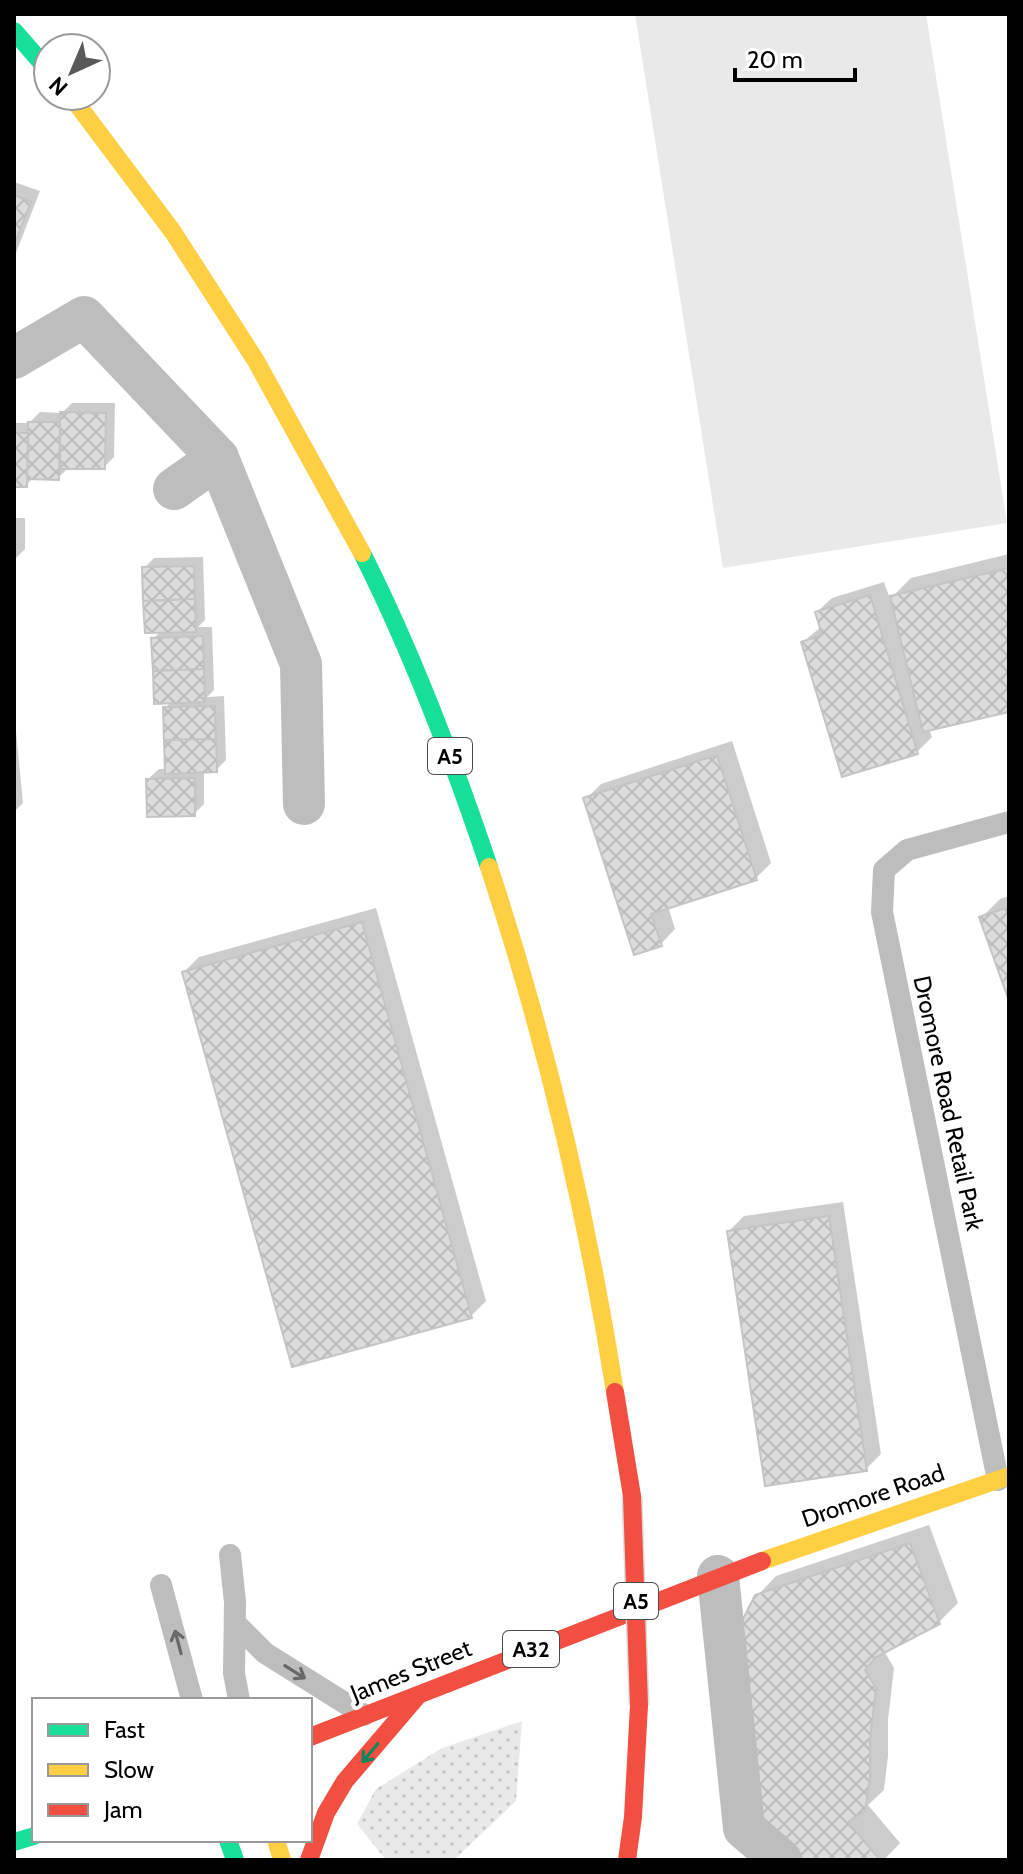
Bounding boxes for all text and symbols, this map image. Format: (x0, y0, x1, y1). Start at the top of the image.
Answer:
north arrow (32, 32, 112, 112)
scale bar (735, 32, 855, 82)
text: 20 m (747, 45, 803, 74)
text: N (43, 71, 73, 101)
road number: A5 (428, 738, 472, 774)
street label: Dromore Road Retail Park (907, 973, 990, 1233)
street label: Dromore Road (798, 1458, 948, 1533)
road number: A5 (614, 1583, 658, 1619)
one-way arrow (170, 1629, 185, 1655)
road number: A32 (503, 1631, 559, 1667)
street label: James Street (345, 1633, 475, 1708)
one-way arrow (283, 1664, 306, 1680)
legend (32, 1698, 312, 1842)
text: Fast (104, 1715, 145, 1744)
one-way arrow (361, 1742, 379, 1762)
text: Slow (104, 1755, 154, 1784)
text: Jam (103, 1795, 142, 1824)

